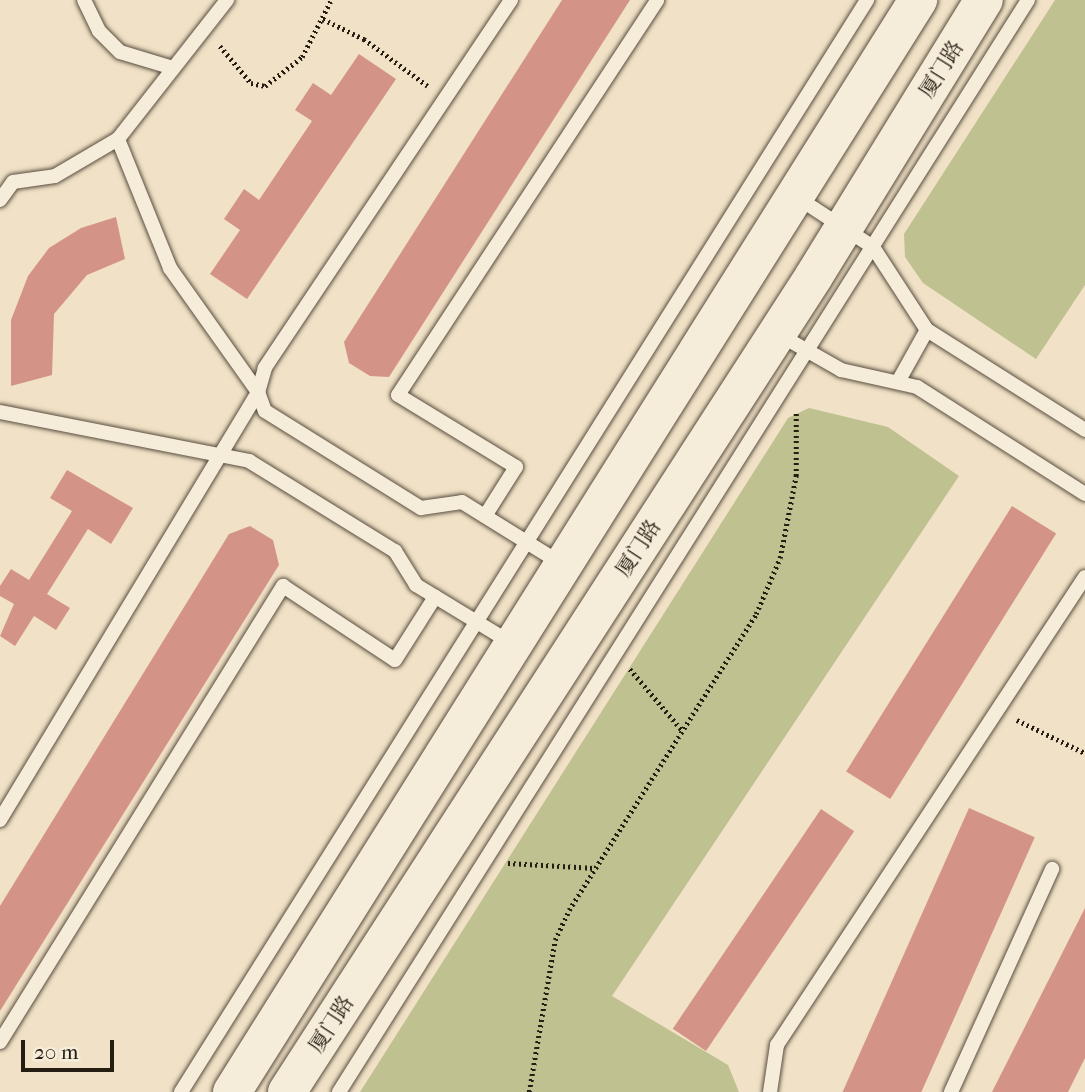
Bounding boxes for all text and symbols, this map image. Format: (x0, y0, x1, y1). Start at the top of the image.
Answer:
street label: 厦门路 (914, 36, 968, 102)
street label: 厦门路 (610, 515, 666, 581)
street label: 厦门路 (303, 991, 359, 1057)
scale bar (24, 1026, 117, 1070)
text: 20 m (34, 1040, 78, 1064)

